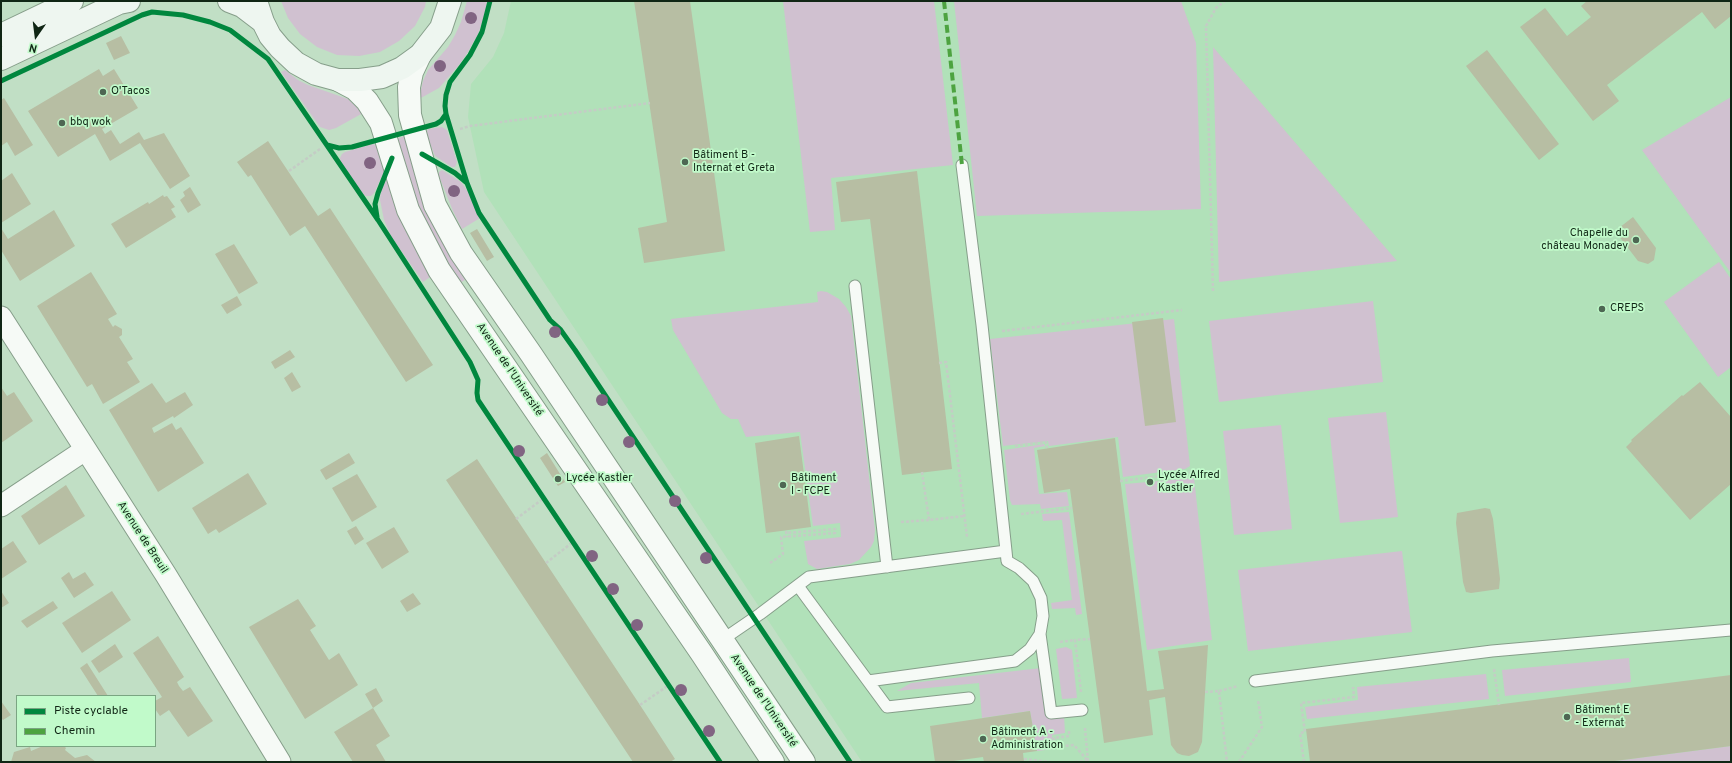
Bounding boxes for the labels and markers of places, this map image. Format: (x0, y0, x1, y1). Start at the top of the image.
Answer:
place label: O'Tacos (111, 85, 150, 99)
marker: O'Tacos (98, 87, 108, 97)
place label: bbq wok (70, 116, 111, 130)
marker: bbq wok (57, 118, 67, 128)
place label: Bâtiment B - Internat et Greta (693, 149, 775, 175)
marker: Bâtiment B - Internat et Greta (680, 157, 690, 167)
place label: Chapelle du château Monadey (1541, 227, 1628, 253)
marker: Chapelle du château Monadey (1631, 235, 1641, 245)
place label: CREPS (1610, 302, 1644, 316)
marker: CREPS (1597, 304, 1607, 314)
place label: Lycée Alfred Kastler (1158, 469, 1220, 495)
place label: Lycée Kastler (566, 472, 633, 486)
place label: Bâtiment I - FCPE (791, 472, 836, 498)
marker: Lycée Kastler (553, 474, 563, 484)
marker: Lycée Alfred Kastler (1145, 477, 1155, 487)
marker: Bâtiment I - FCPE (778, 480, 788, 490)
place label: Bâtiment E - Externat (1575, 704, 1630, 730)
marker: Bâtiment E - Externat (1562, 712, 1572, 722)
place label: Bâtiment A - Administration (991, 726, 1063, 752)
marker: Bâtiment A - Administration (978, 734, 988, 744)

